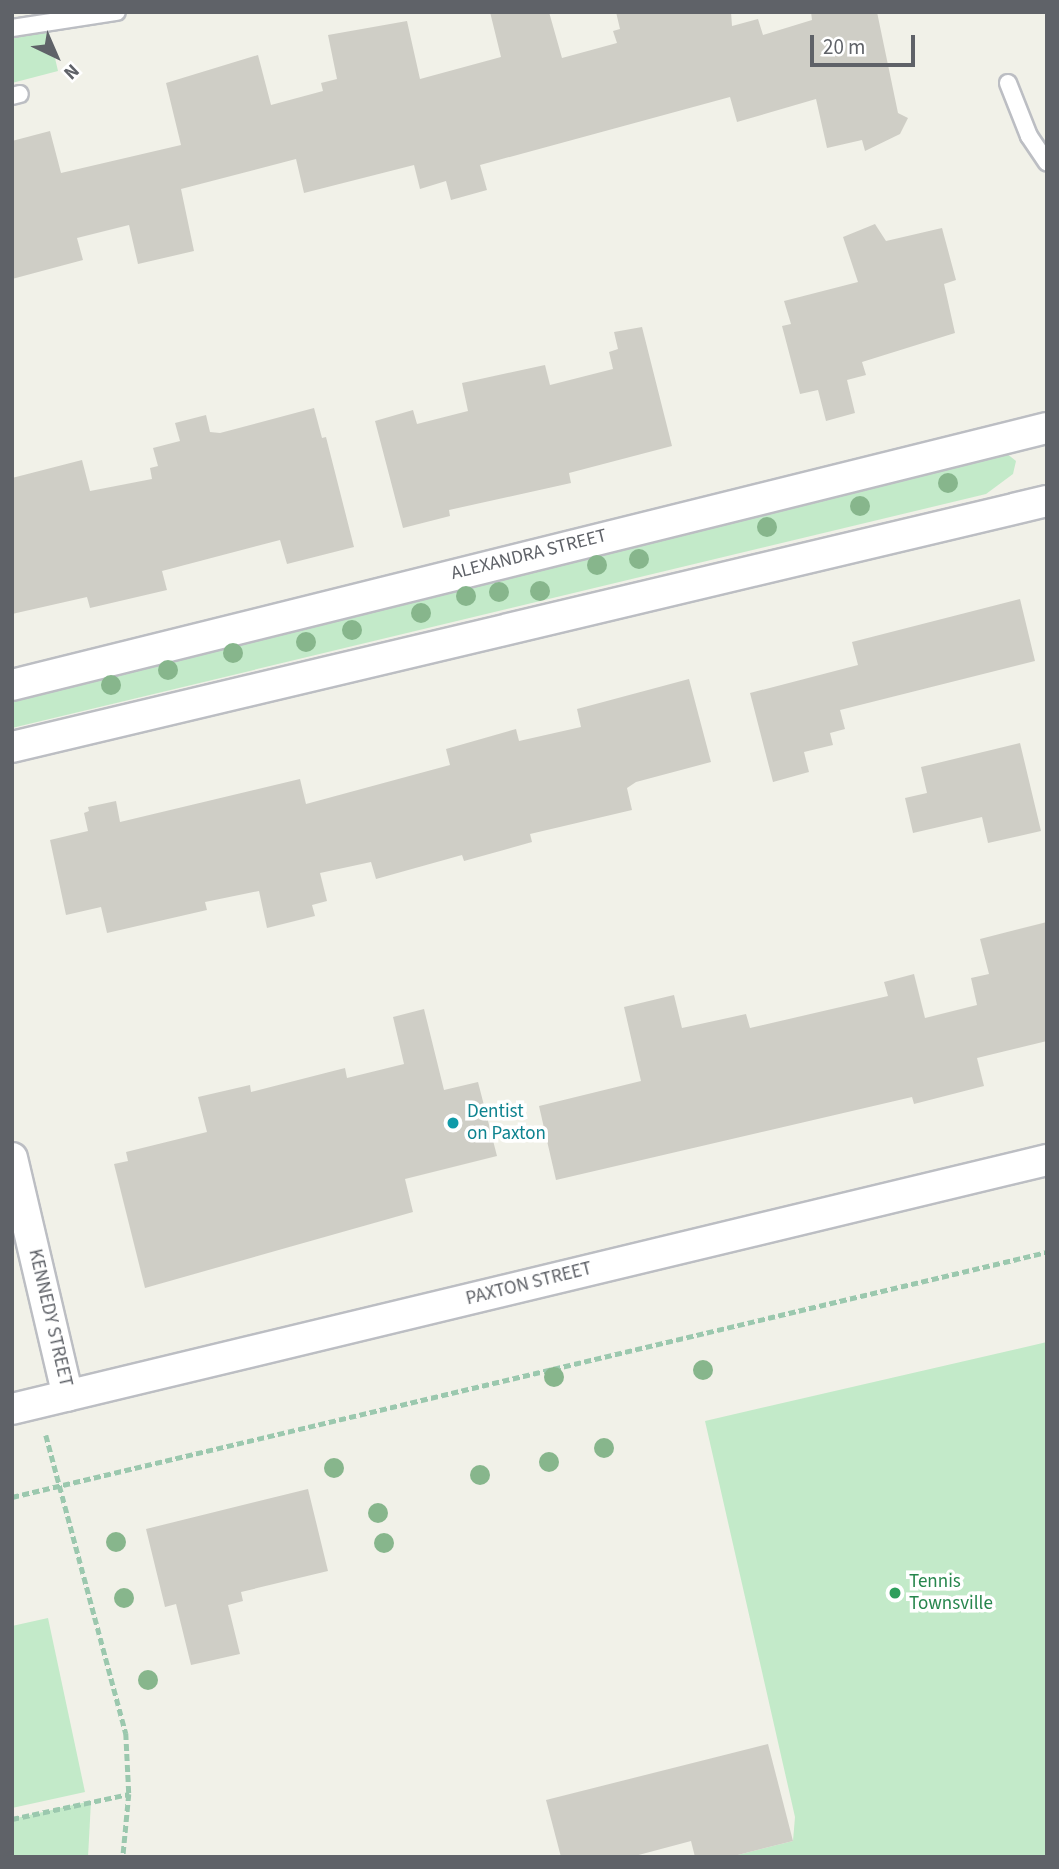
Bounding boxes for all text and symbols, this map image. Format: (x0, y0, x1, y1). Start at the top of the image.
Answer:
north arrow (21, 21, 91, 91)
scale bar (814, 21, 919, 65)
text: 20 m (823, 32, 865, 62)
text: N (57, 57, 85, 86)
street label: ALEXANDRA STREET (449, 525, 609, 585)
place label: Dentist on Paxton (467, 1101, 546, 1145)
marker: Dentist on Paxton (445, 1115, 461, 1131)
street label: KENNEDY STREET (23, 1247, 77, 1389)
street label: PAXTON STREET (464, 1257, 594, 1311)
place label: Tennis Townsville (909, 1571, 993, 1615)
marker: Tennis Townsville (887, 1585, 903, 1601)

